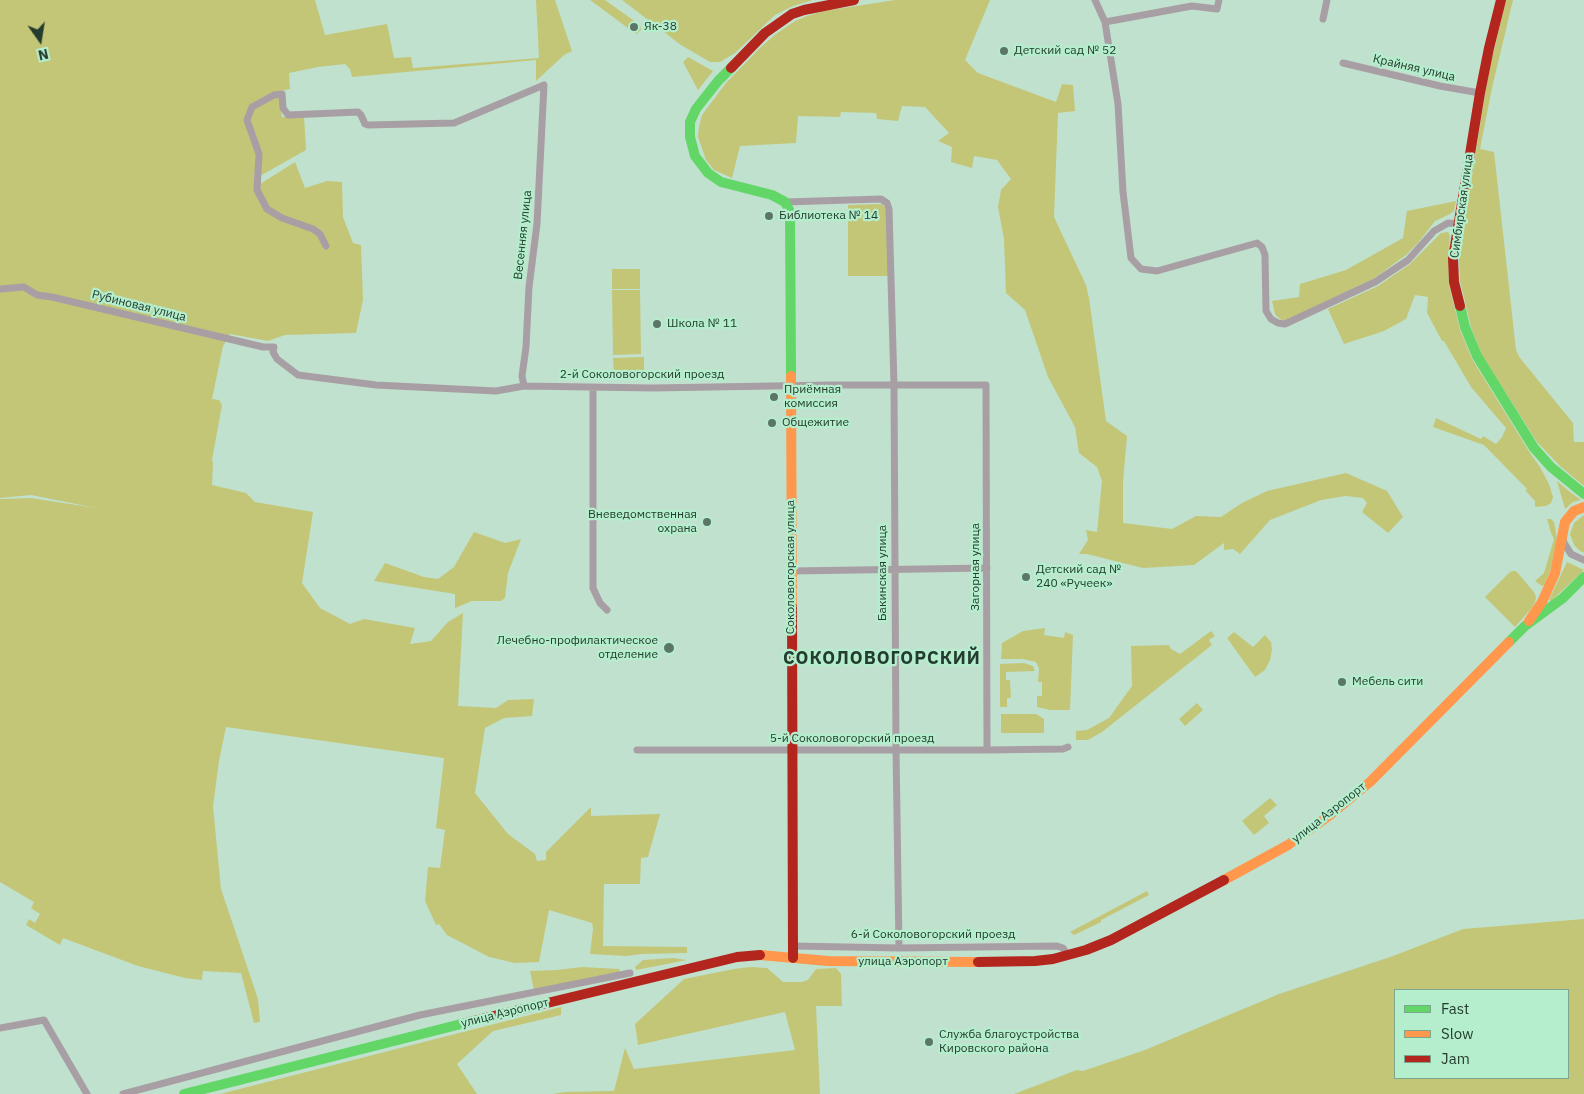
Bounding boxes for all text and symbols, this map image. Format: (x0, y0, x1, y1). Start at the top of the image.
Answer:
north arrow (15, 15, 65, 65)
place label: Як-38 (644, 20, 677, 34)
marker: Як-38 (628, 21, 640, 33)
place label: Детский сад № 52 (1014, 44, 1116, 58)
text: N (36, 45, 50, 65)
marker: Детский сад № 52 (998, 45, 1010, 57)
street label: Крайняя улица (1371, 51, 1457, 85)
street label: Симбирская улица (1448, 153, 1476, 259)
street label: Весенняя улица (511, 189, 535, 281)
place label: Библиотека № 14 (779, 209, 878, 223)
marker: Библиотека № 14 (763, 210, 775, 222)
street label: Рубиновая улица (90, 287, 188, 325)
place label: Школа № 11 (667, 317, 737, 331)
marker: Школа № 11 (651, 318, 663, 330)
street label: 2-й Соколовогорский проезд (560, 368, 724, 382)
place label: Приёмная комиссия (784, 383, 841, 411)
marker: Приёмная комиссия (768, 391, 780, 403)
place label: Общежитие (782, 416, 849, 430)
marker: Общежитие (766, 417, 778, 429)
street label: Соколовогорская улица (784, 500, 798, 634)
place label: Вневедомственная охрана (588, 508, 697, 536)
marker: Вневедомственная охрана (701, 516, 713, 528)
street label: Загорная улица (969, 523, 983, 611)
street label: Бакинская улица (876, 525, 890, 621)
place label: Детский сад № 240 «Ручеек» (1036, 563, 1121, 591)
marker: Детский сад № 240 «Ручеек» (1020, 571, 1032, 583)
place label: Лечебно-профилактическое отделение (497, 634, 658, 662)
marker: Лечебно-профилактическое отделение (662, 641, 676, 655)
district label: СОКОЛОВОГОРСКИЙ (781, 648, 983, 670)
place label: Мебель сити (1352, 675, 1423, 689)
marker: Мебель сити (1336, 676, 1348, 688)
street label: 5-й Соколовогорский проезд (770, 732, 934, 746)
street label: улица Аэропорт (1289, 780, 1369, 846)
street label: 6-й Соколовогорский проезд (851, 928, 1015, 942)
street label: улица Аэропорт (858, 955, 948, 969)
legend (1394, 989, 1569, 1079)
street label: улица Аэропорт (460, 995, 550, 1031)
text: Fast (1441, 999, 1469, 1018)
text: Slow (1441, 1024, 1474, 1043)
place label: Служба благоустройства Кировского района (939, 1028, 1079, 1056)
marker: Служба благоустройства Кировского района (923, 1036, 935, 1048)
text: Jam (1441, 1049, 1470, 1068)

